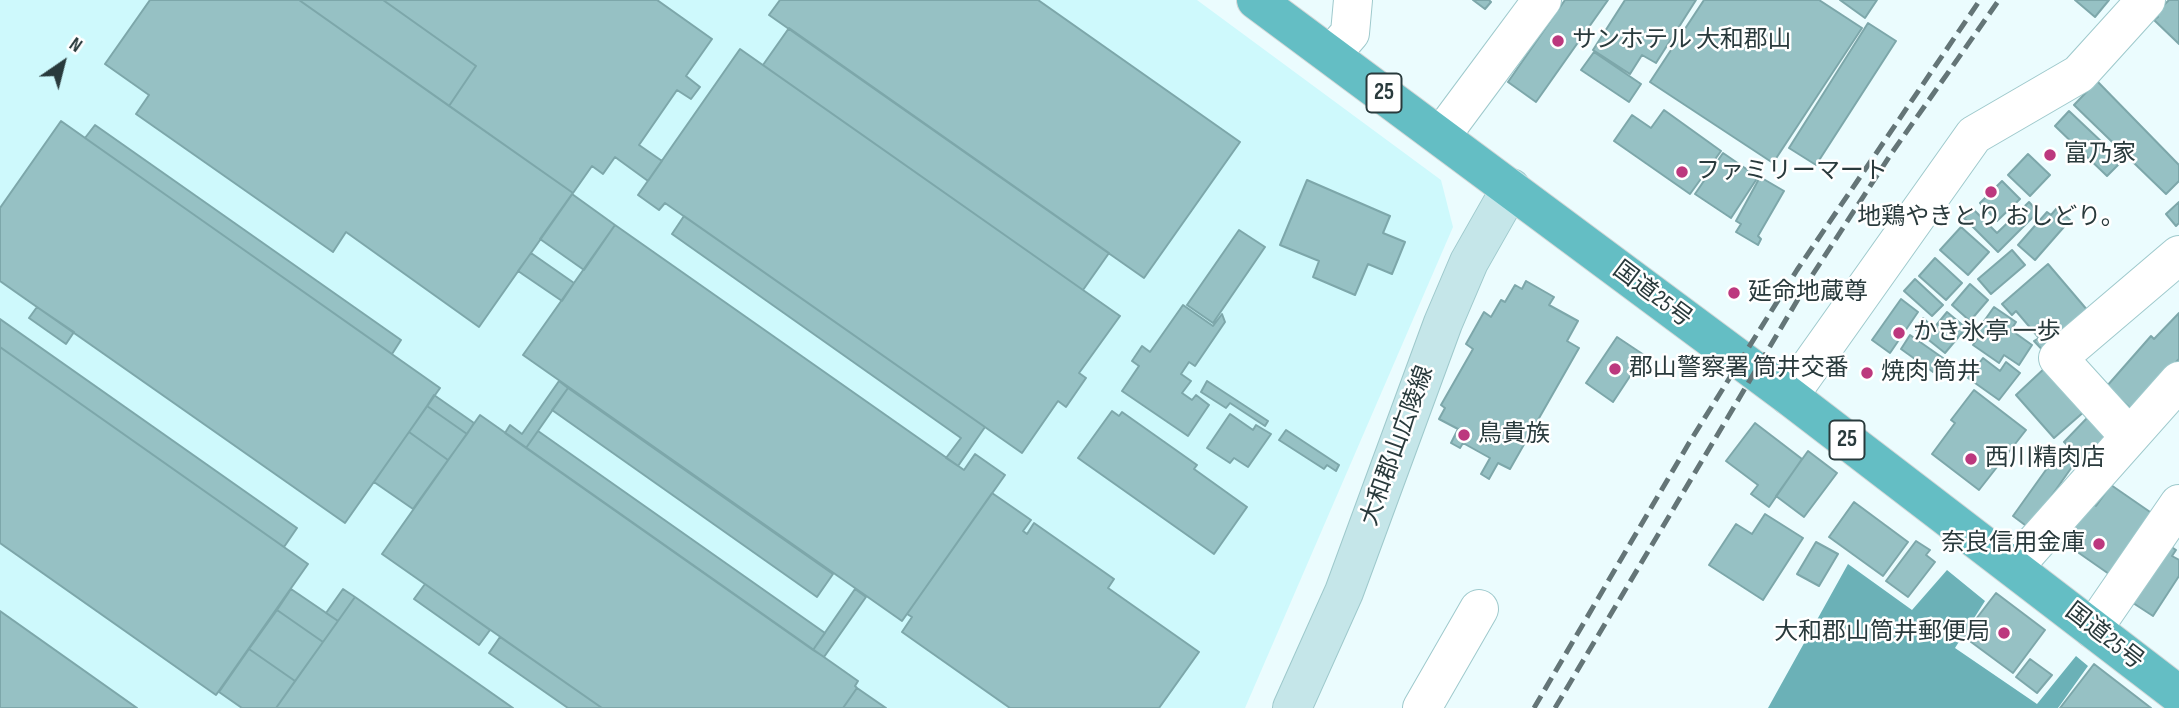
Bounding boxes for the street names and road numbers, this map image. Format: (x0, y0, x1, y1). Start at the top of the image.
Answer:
road number: 25 (1366, 74, 1402, 113)
street label: 国道25号 (1607, 256, 1697, 334)
street label: 大和郡山広陵線 (1356, 362, 1440, 530)
road number: 25 (1829, 420, 1864, 460)
street label: 国道25号 (2059, 597, 2149, 677)

